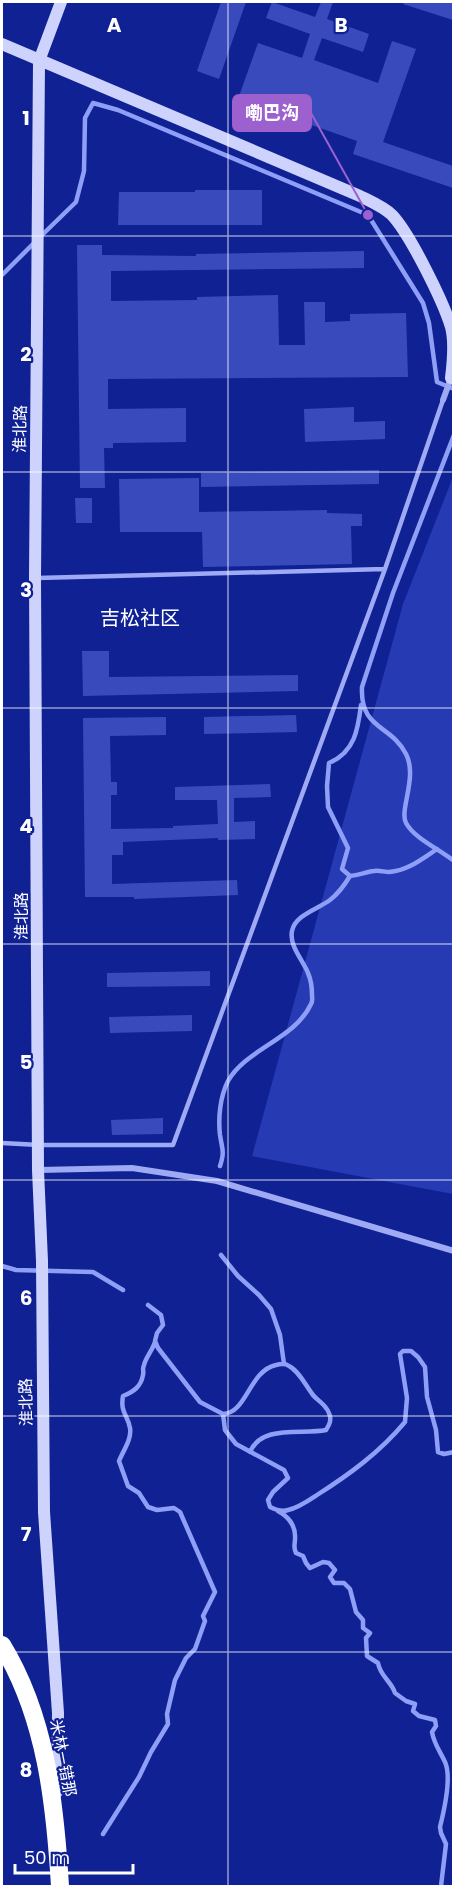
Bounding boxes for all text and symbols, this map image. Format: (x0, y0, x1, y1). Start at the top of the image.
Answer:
text: A (107, 11, 122, 39)
text: B (334, 11, 348, 39)
callout: 嘞巴沟 (233, 95, 311, 131)
text: 嘞巴沟 (245, 100, 299, 125)
text: 1 (22, 104, 30, 132)
text: 2 (20, 340, 32, 368)
street label: 淮北路 (8, 405, 32, 453)
text: 3 (20, 576, 32, 604)
district label: 吉松社区 (100, 604, 180, 632)
text: 4 (19, 812, 33, 840)
street label: 淮北路 (10, 892, 33, 940)
text: 5 (20, 1048, 33, 1076)
text: 6 (20, 1284, 32, 1312)
street label: 淮北路 (14, 1378, 38, 1426)
text: 7 (21, 1520, 32, 1548)
street label: 米林—错那 (44, 1717, 82, 1799)
text: 8 (20, 1756, 32, 1784)
scale bar (15, 1837, 134, 1875)
text: 50 m (24, 1845, 70, 1870)

